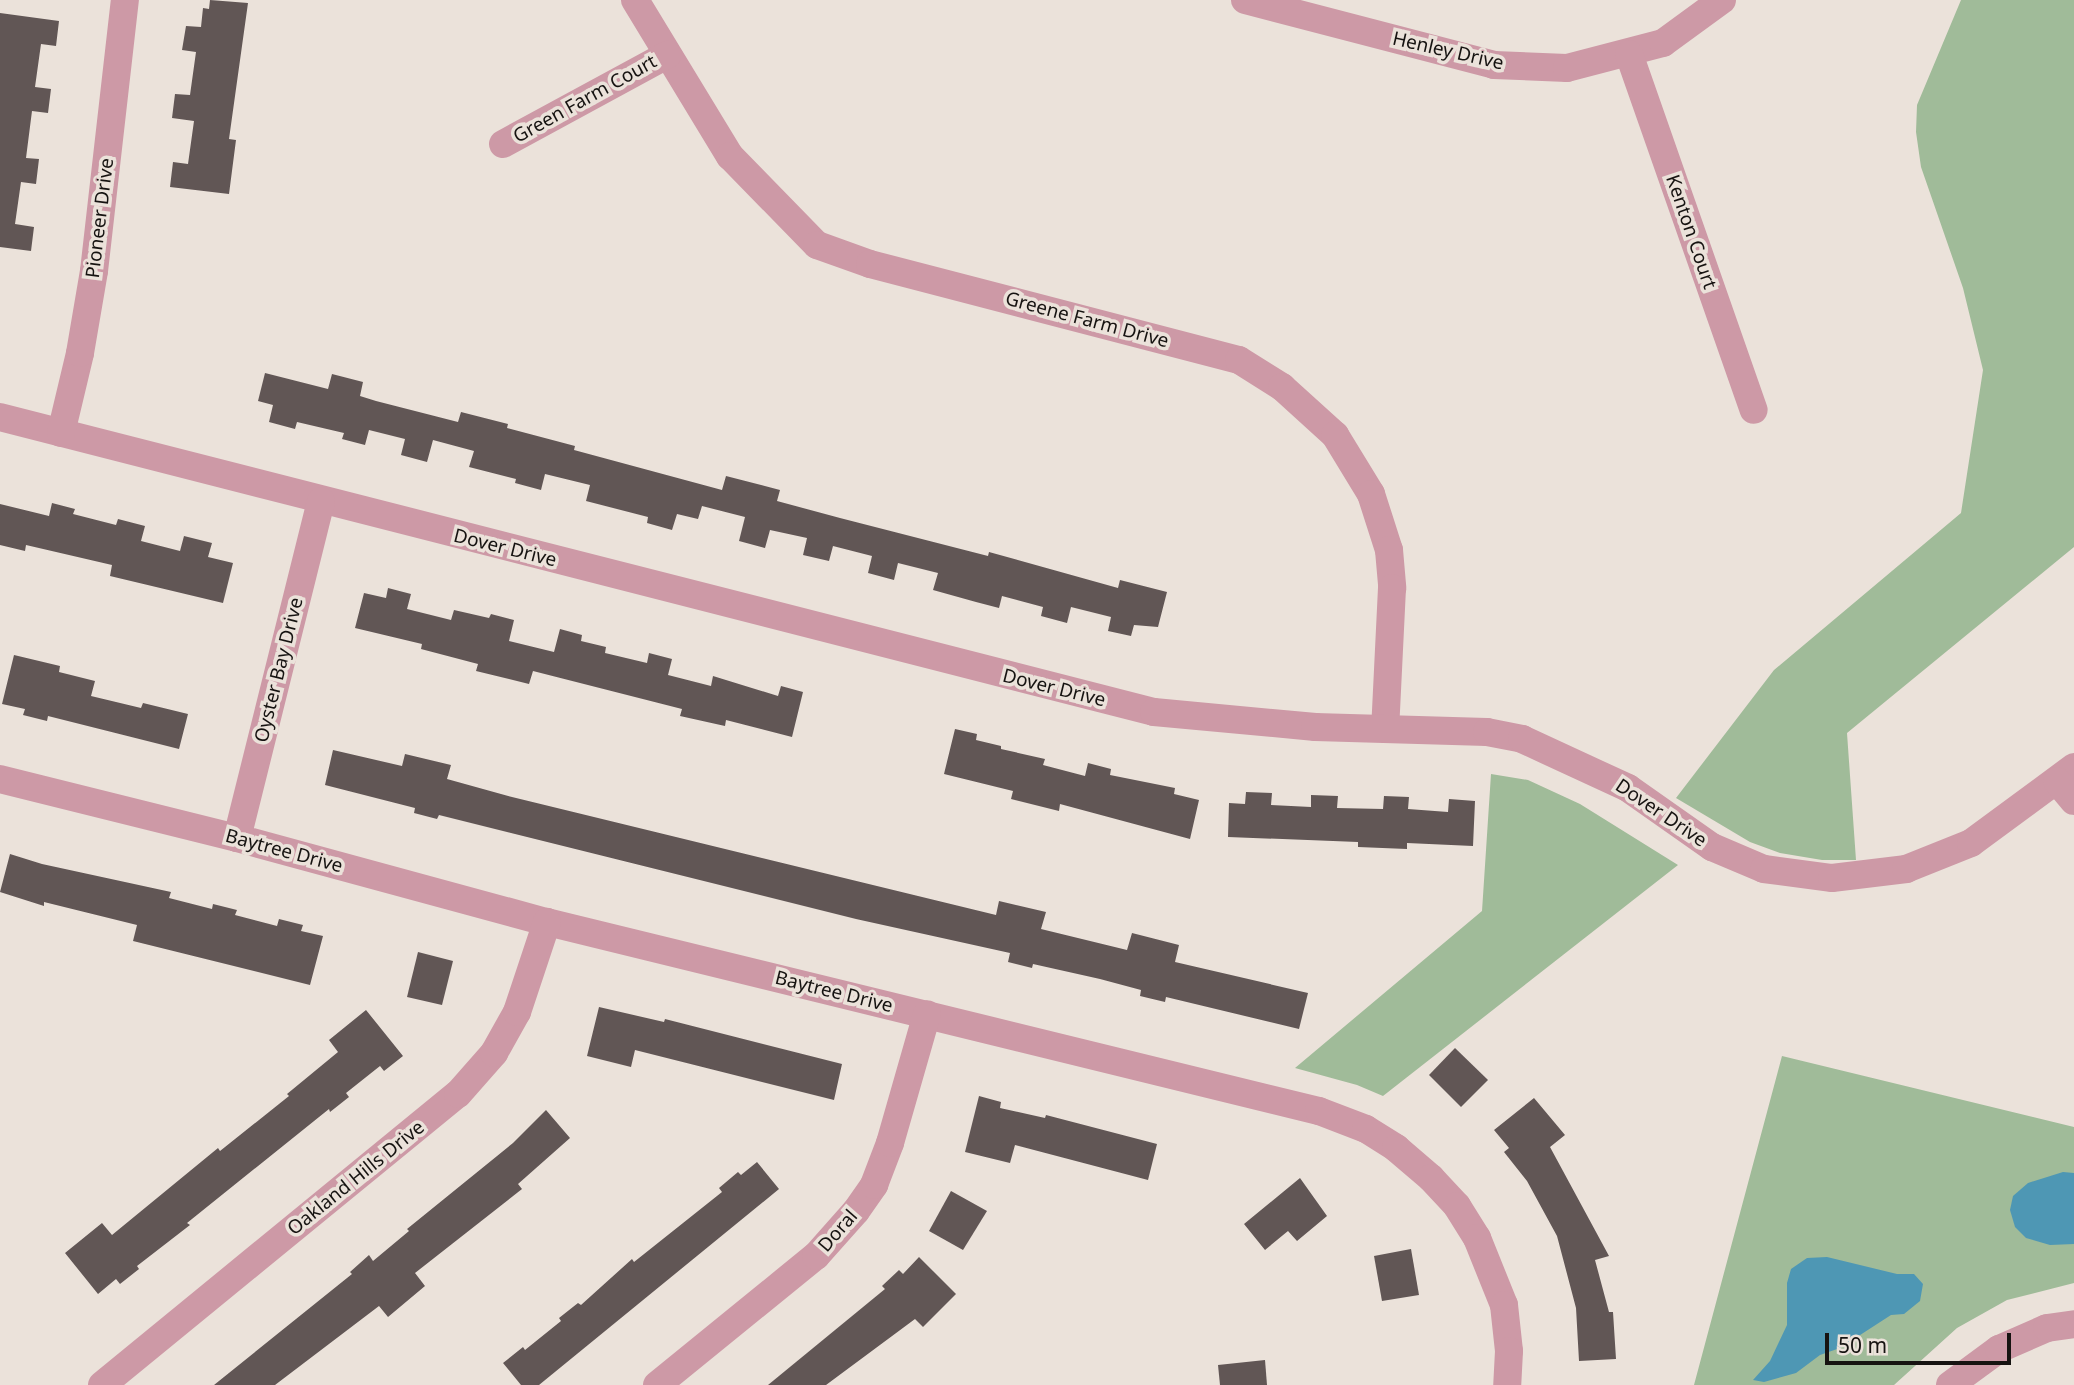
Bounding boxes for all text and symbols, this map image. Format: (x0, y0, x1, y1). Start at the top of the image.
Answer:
street label: Henley Drive (1390, 27, 1506, 75)
street label: Green Farm Court (509, 50, 661, 148)
street label: Pioneer Drive (81, 157, 119, 279)
street label: Kenton Court (1661, 172, 1721, 292)
street label: Greene Farm Drive (1003, 287, 1171, 353)
street label: Dover Drive (451, 524, 559, 572)
street label: Oyster Bay Drive (250, 595, 308, 745)
street label: Dover Drive (1000, 664, 1108, 712)
street label: Dover Drive (1611, 774, 1711, 852)
street label: Baytree Drive (223, 824, 345, 878)
street label: Baytree Drive (773, 966, 895, 1018)
street label: Oakland Hills Drive (283, 1116, 429, 1240)
street label: Doral (814, 1205, 862, 1257)
scale bar (1829, 1318, 2014, 1362)
text: 50 m (1838, 1331, 1887, 1359)

